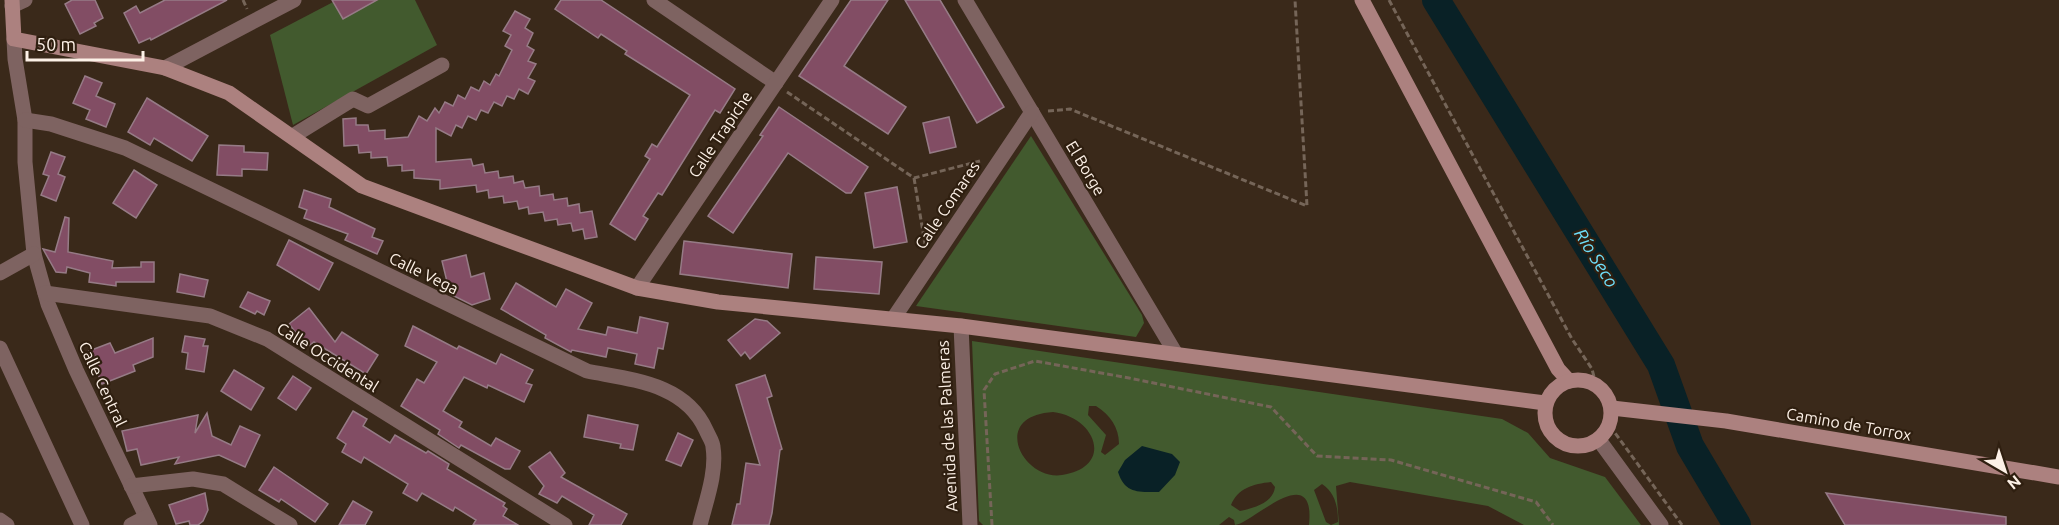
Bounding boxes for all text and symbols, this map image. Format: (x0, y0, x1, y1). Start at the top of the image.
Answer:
scale bar (27, 24, 142, 62)
text: 50 m (36, 34, 76, 54)
street label: Calle Trapiche (685, 87, 755, 181)
street label: El Borge (1063, 137, 1109, 199)
street label: Calle Comares (911, 158, 983, 252)
water label: Río Seco (1571, 224, 1623, 291)
street label: Calle Vega (386, 249, 462, 297)
street label: Calle Occidental (274, 319, 382, 395)
street label: Calle Central (76, 339, 130, 429)
street label: Avenida de las Palmeras (934, 340, 960, 512)
street label: Camino de Torrox (1785, 404, 1913, 444)
north arrow (1975, 441, 2035, 501)
text: N (2004, 472, 2025, 493)

